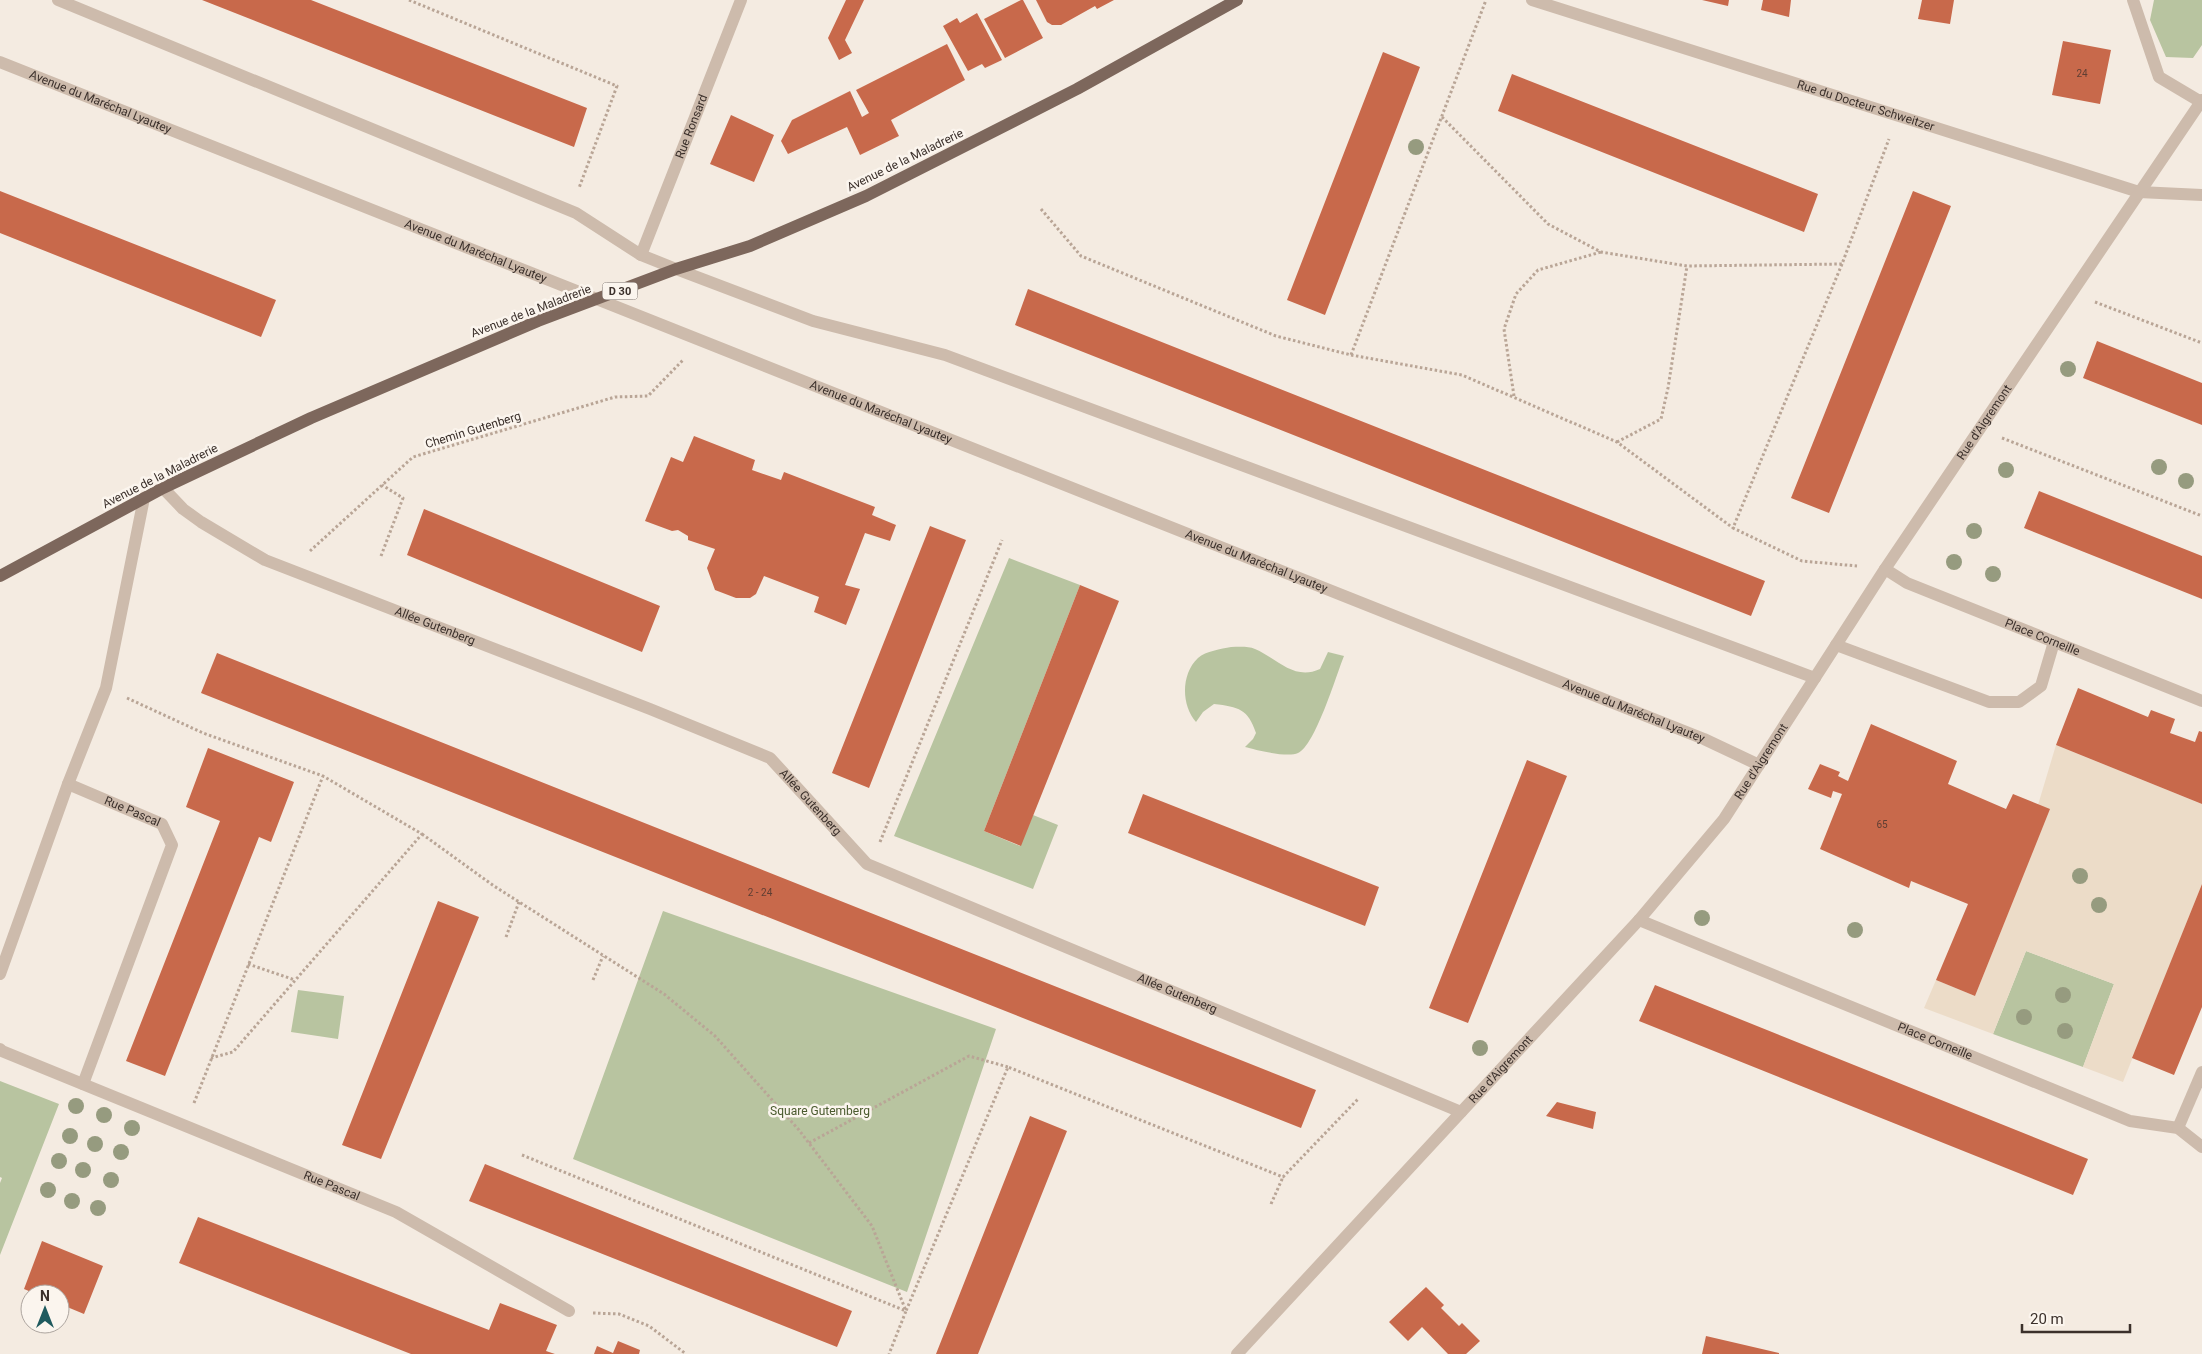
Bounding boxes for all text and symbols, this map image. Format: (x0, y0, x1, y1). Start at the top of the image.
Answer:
street label: Avenue du Maréchal Lyautey (27, 67, 174, 137)
house number: 24 (2076, 68, 2088, 79)
street label: Rue du Docteur Schweitzer (1795, 77, 1936, 134)
street label: Rue Ronsard (672, 92, 710, 161)
street label: Avenue de la Maladrerie (845, 126, 965, 194)
street label: Avenue du Maréchal Lyautey (403, 217, 549, 286)
street label: Avenue de la Maladrerie (469, 282, 593, 340)
road number: D 30 (602, 282, 638, 300)
street label: Avenue du Maréchal Lyautey (808, 378, 954, 447)
street label: Rue d'Aigremont (1954, 382, 2014, 462)
street label: Chemin Gutenberg (423, 409, 523, 451)
street label: Avenue de la Maladrerie (100, 441, 220, 511)
street label: Avenue du Maréchal Lyautey (1183, 527, 1330, 596)
street label: Allée Gutenberg (393, 604, 477, 648)
street label: Place Corneille (2003, 616, 2082, 658)
street label: Avenue du Maréchal Lyautey (1561, 677, 1707, 746)
street label: Rue d'Aigremont (1732, 721, 1791, 802)
street label: Allée Gutenberg (777, 766, 844, 838)
street label: Rue Pascal (102, 793, 162, 829)
house number: 65 (1876, 819, 1888, 830)
house number: 2 - 24 (748, 887, 773, 898)
street label: Allée Gutenberg (1135, 971, 1219, 1016)
street label: Place Corneille (1896, 1020, 1975, 1063)
street label: Rue d'Aigremont (1466, 1032, 1536, 1106)
park label: Square Gutemberg (770, 1104, 870, 1118)
street label: Rue Pascal (302, 1168, 362, 1203)
north arrow (20, 1284, 70, 1334)
text: N (40, 1288, 50, 1304)
scale bar (2022, 1302, 2130, 1334)
text: 20 m (2030, 1310, 2064, 1328)

